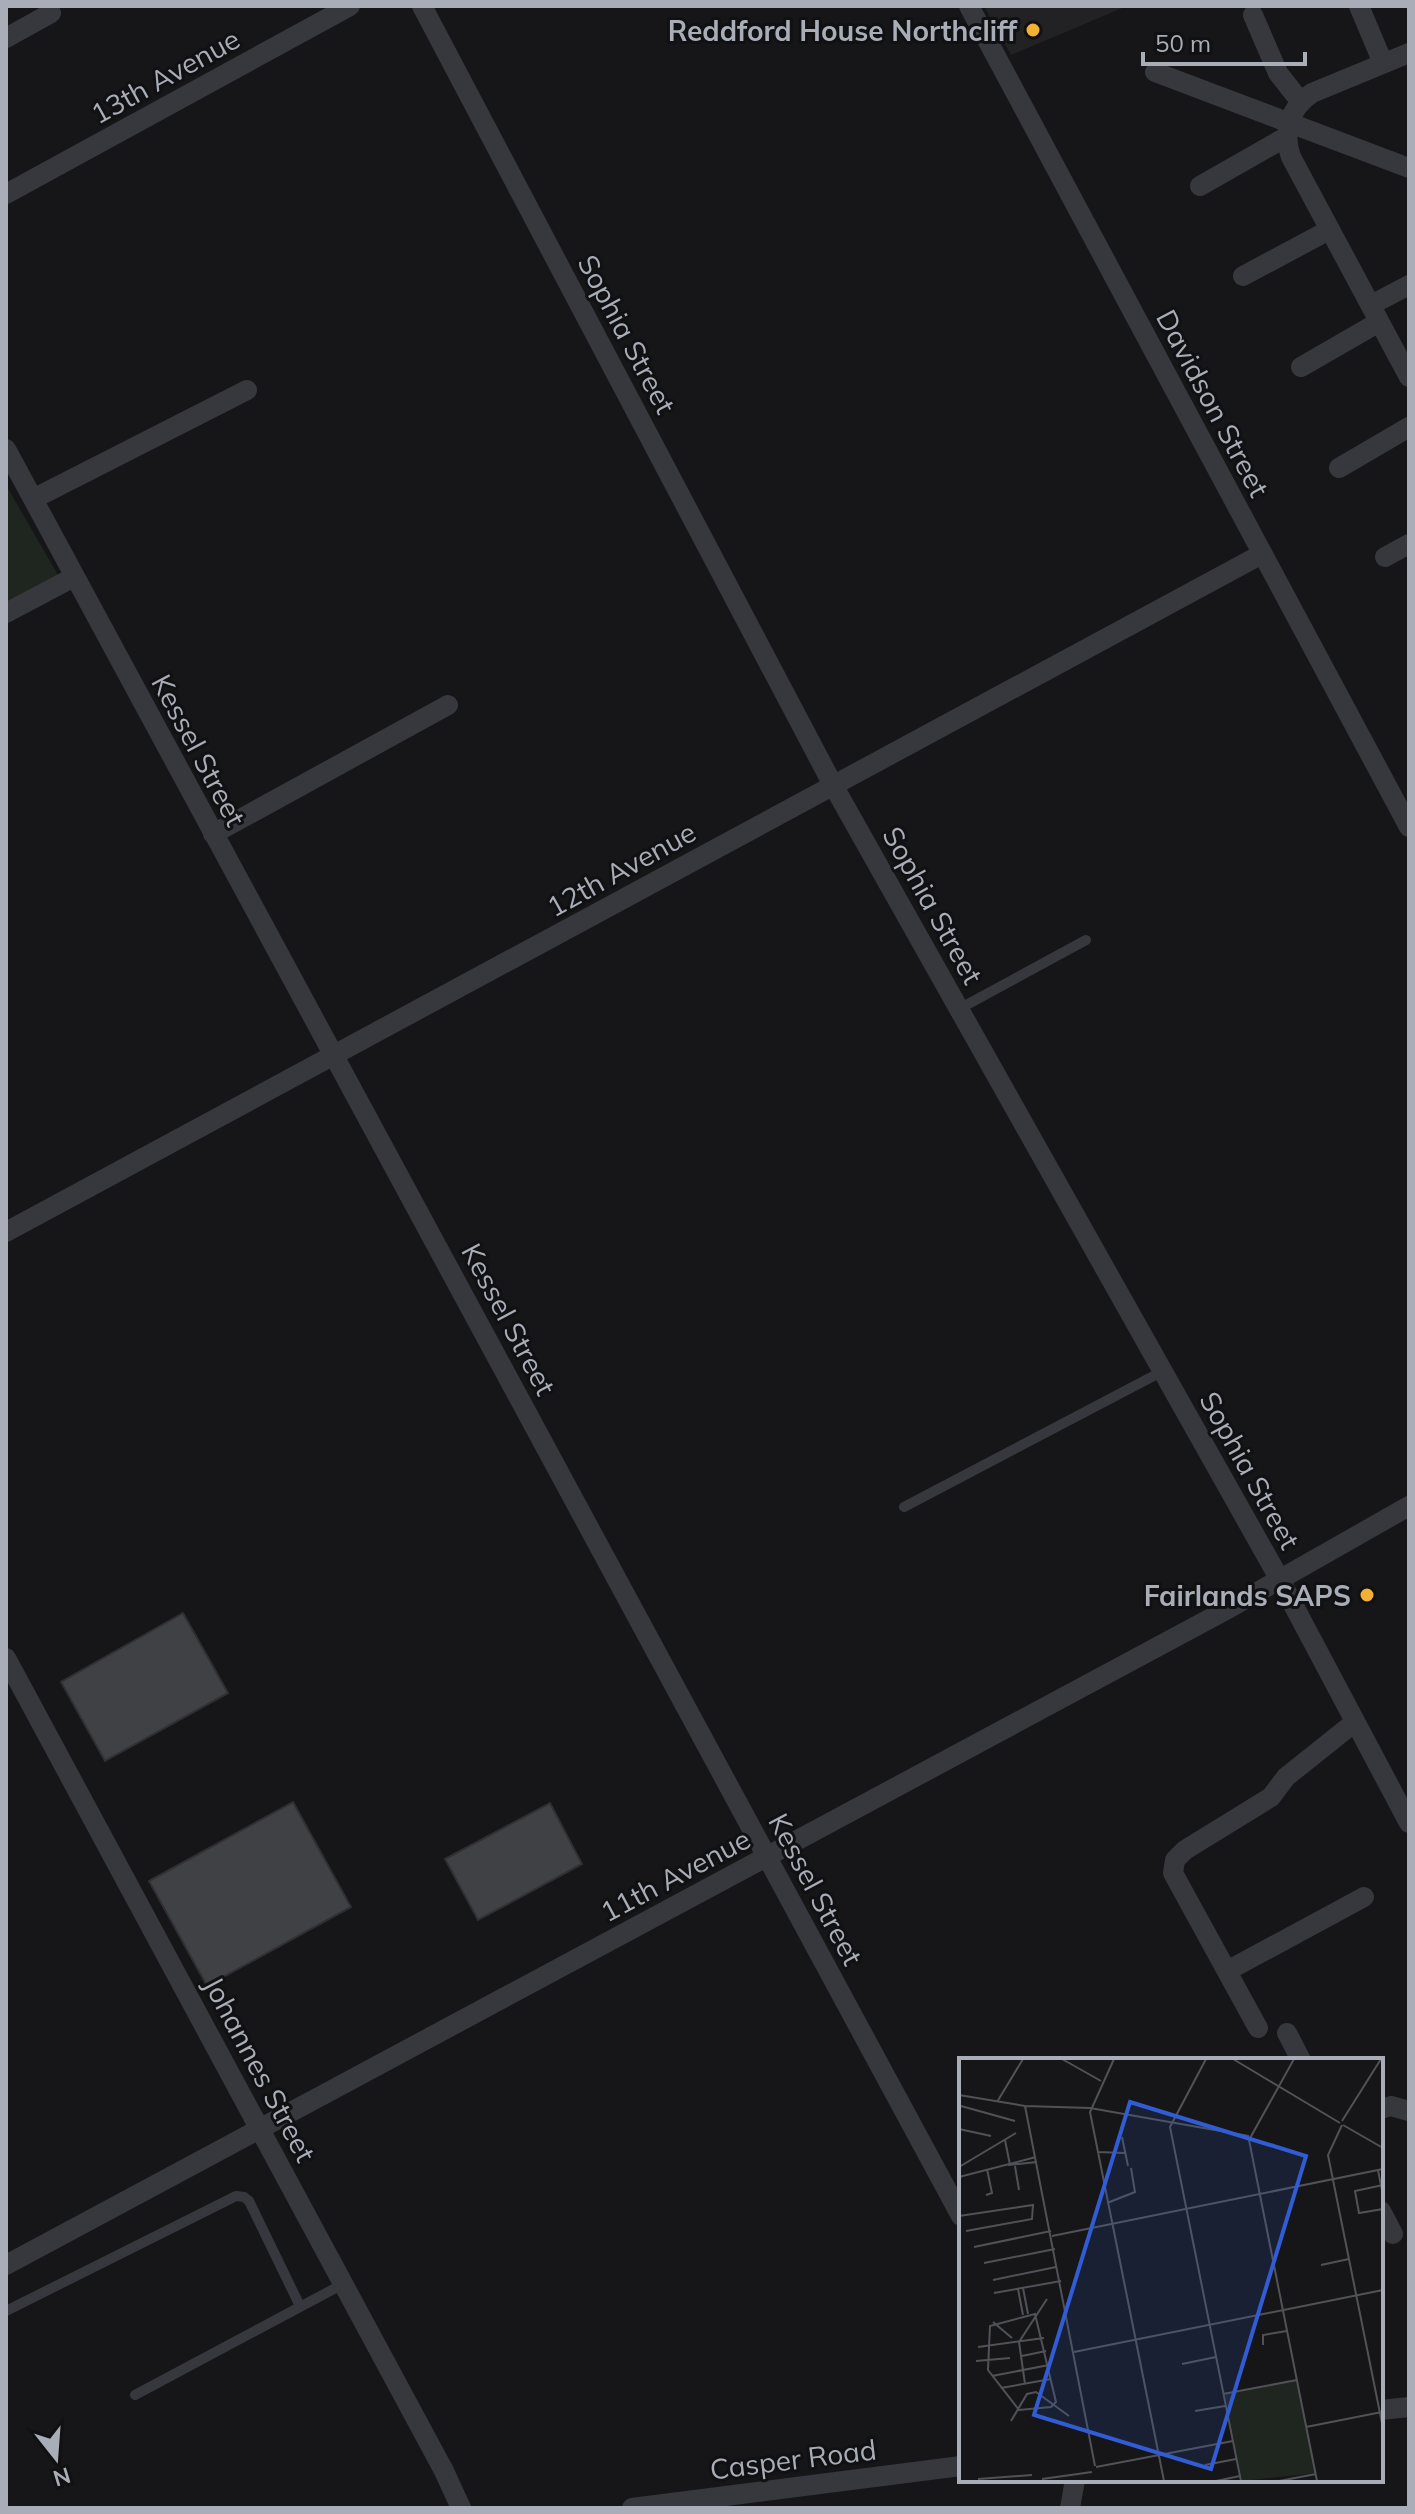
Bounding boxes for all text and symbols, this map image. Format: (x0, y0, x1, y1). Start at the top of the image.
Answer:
place label: Reddford House Northcliff (668, 13, 1018, 48)
scale bar (1143, 16, 1305, 66)
street label: 13th Avenue (85, 21, 245, 131)
marker: Reddford House Northcliff (1024, 21, 1042, 39)
text: 50 m (1155, 28, 1211, 58)
street label: Sophia Street (571, 249, 684, 420)
street label: Davidson Street (1149, 303, 1277, 503)
street label: Kessel Street (144, 668, 254, 832)
street label: 12th Avenue (541, 814, 701, 924)
street label: Sophia Street (875, 820, 991, 990)
street label: Kessel Street (454, 1237, 564, 1401)
street label: Sophia Street (1192, 1385, 1308, 1555)
place label: Fairlands SAPS (1144, 1578, 1351, 1613)
marker: Fairlands SAPS (1358, 1586, 1376, 1604)
street label: Kessel Street (761, 1807, 871, 1971)
street label: 11th Avenue (594, 1821, 756, 1929)
street label: Johannes Street (196, 1970, 324, 2168)
inset map (959, 2058, 1383, 2482)
north arrow (16, 2418, 96, 2498)
street label: Casper Road (708, 2431, 878, 2487)
text: N (50, 2461, 74, 2493)

